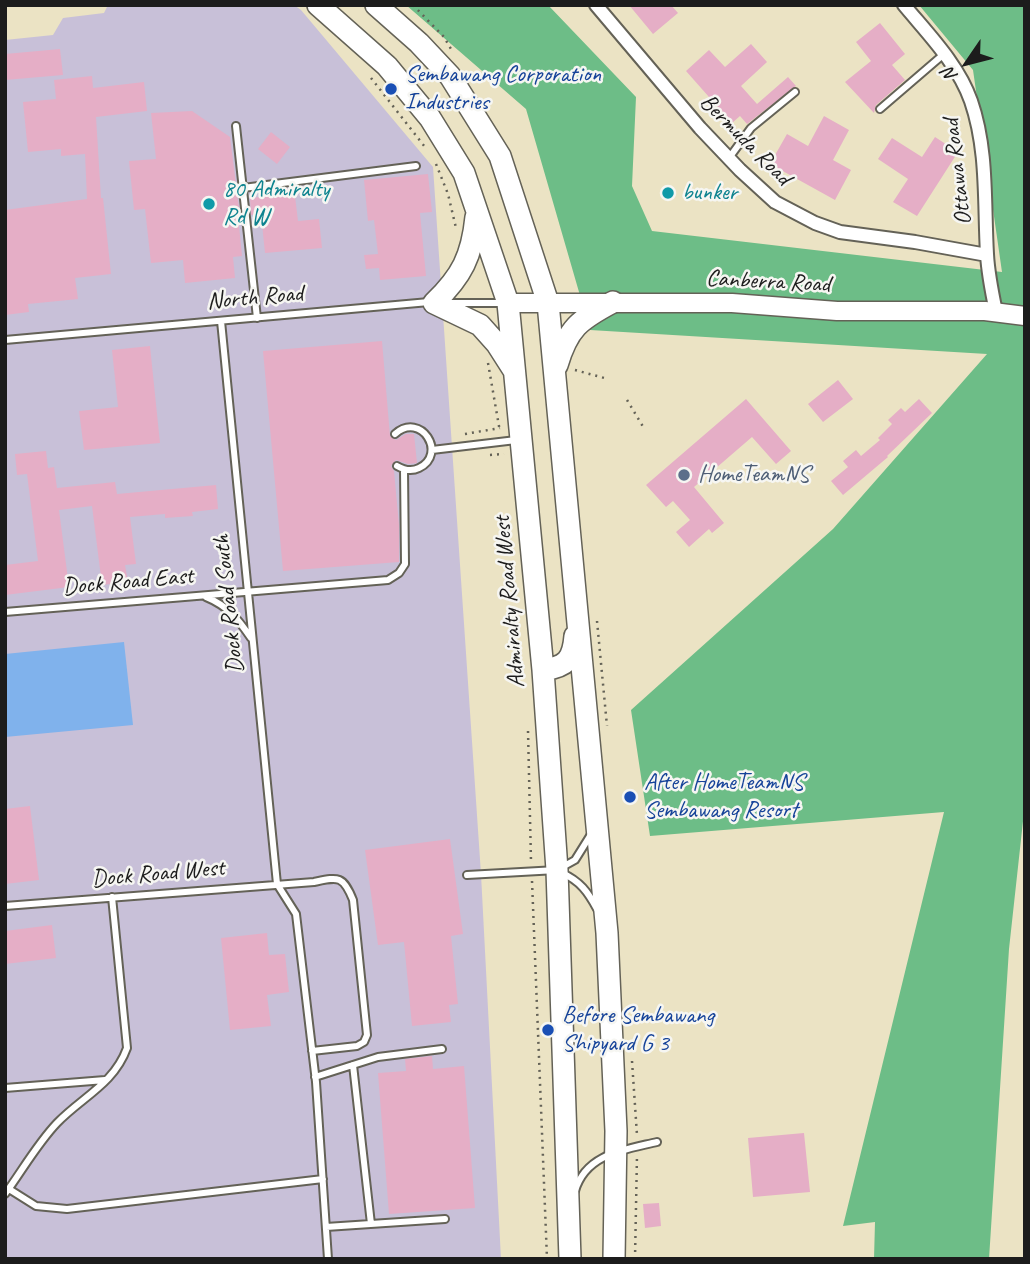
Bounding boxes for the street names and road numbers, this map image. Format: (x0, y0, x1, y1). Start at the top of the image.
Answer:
street label: Bermuda Road (693, 88, 797, 192)
street label: Ottawa Road (937, 117, 979, 227)
street label: Canberra Road (705, 264, 831, 300)
street label: North Road (206, 279, 304, 317)
street label: Admiralty Road West (488, 515, 532, 689)
street label: Dock Road South (207, 533, 251, 675)
street label: Dock Road East (62, 562, 194, 602)
street label: Dock Road West (90, 854, 226, 894)

